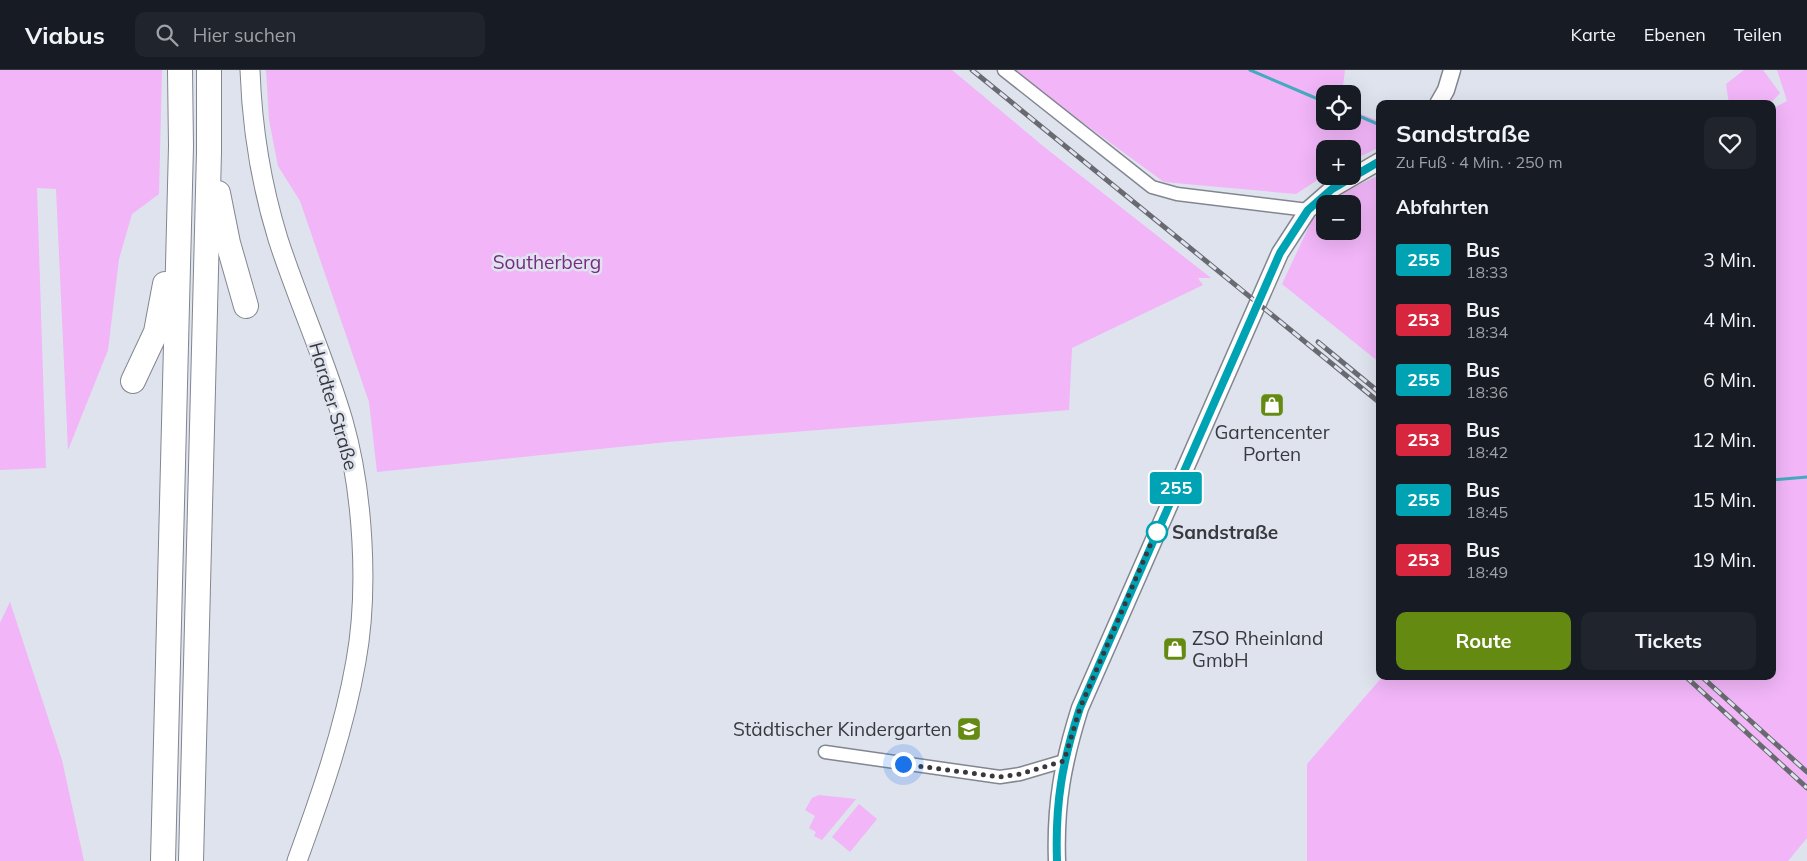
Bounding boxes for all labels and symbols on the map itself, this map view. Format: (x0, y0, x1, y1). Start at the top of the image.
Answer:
park label: Southerberg (493, 250, 601, 274)
street label: Hardter Straße (304, 339, 364, 473)
shop icon: Gartencenter Porten (1259, 392, 1285, 418)
place label: Gartencenter Porten (1214, 420, 1330, 466)
line badge: 255 (1147, 472, 1205, 504)
place label: Sandstraße (1172, 520, 1278, 544)
marker: Sandstraße (1146, 521, 1168, 543)
place label: ZSO Rheinland GmbH (1192, 626, 1323, 672)
shop icon: ZSO Rheinland GmbH (1162, 636, 1188, 662)
school or university icon: Städtischer Kindergarten (956, 716, 982, 742)
place label: Städtischer Kindergarten (733, 717, 952, 741)
your location (891, 752, 916, 777)

